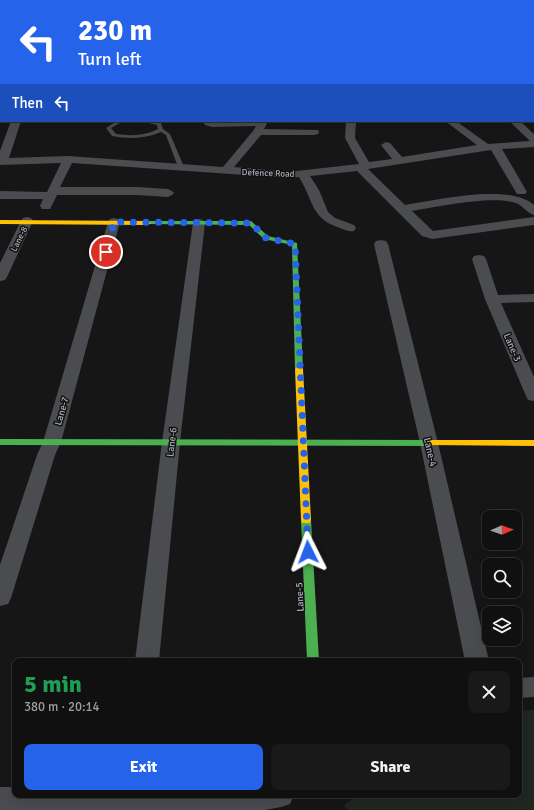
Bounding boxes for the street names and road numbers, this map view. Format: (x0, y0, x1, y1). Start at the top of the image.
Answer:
street label: Defence Road (241, 167, 295, 180)
street label: Lane-8 (9, 225, 30, 254)
street label: Lane-3 (501, 331, 523, 363)
street label: Lane-7 (52, 396, 72, 427)
street label: Lane-6 (164, 427, 180, 458)
street label: Lane-4 (421, 436, 439, 469)
street label: Lane-5 (293, 582, 307, 612)

